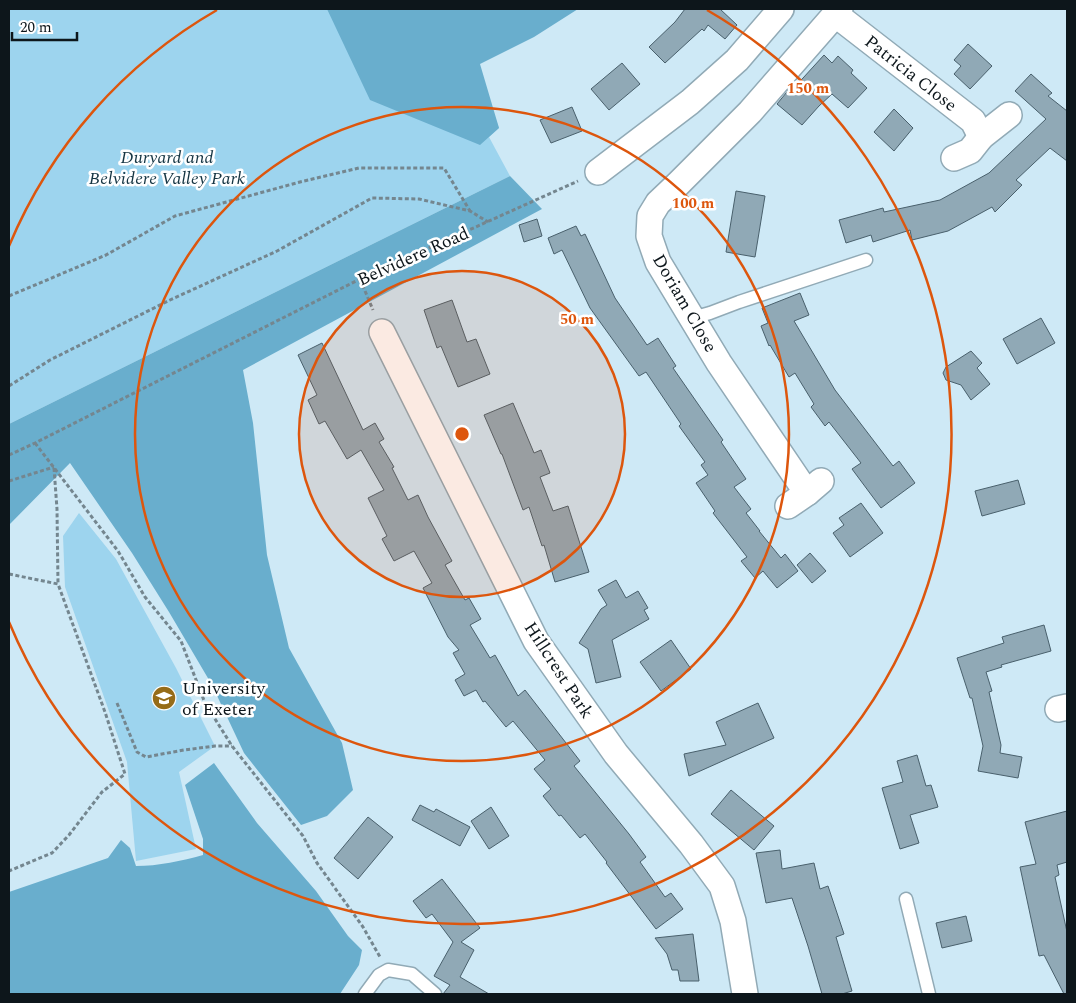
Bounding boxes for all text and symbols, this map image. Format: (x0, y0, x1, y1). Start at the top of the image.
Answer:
scale bar (12, 10, 78, 42)
text: 20 m (20, 16, 52, 39)
street label: Patricia Close (858, 28, 963, 118)
text: 150 m (787, 77, 830, 100)
park label: Duryard and Belvidere Valley Park (89, 144, 246, 192)
text: 100 m (672, 192, 715, 215)
street label: Belvidere Road (353, 220, 474, 293)
street label: Doriam Close (645, 249, 724, 358)
text: 50 m (560, 308, 595, 331)
centre of rings (453, 425, 471, 443)
street label: Hillcrest Park (517, 616, 600, 724)
place label: University of Exeter (182, 675, 267, 723)
school or university icon: University of Exeter (151, 685, 177, 711)

